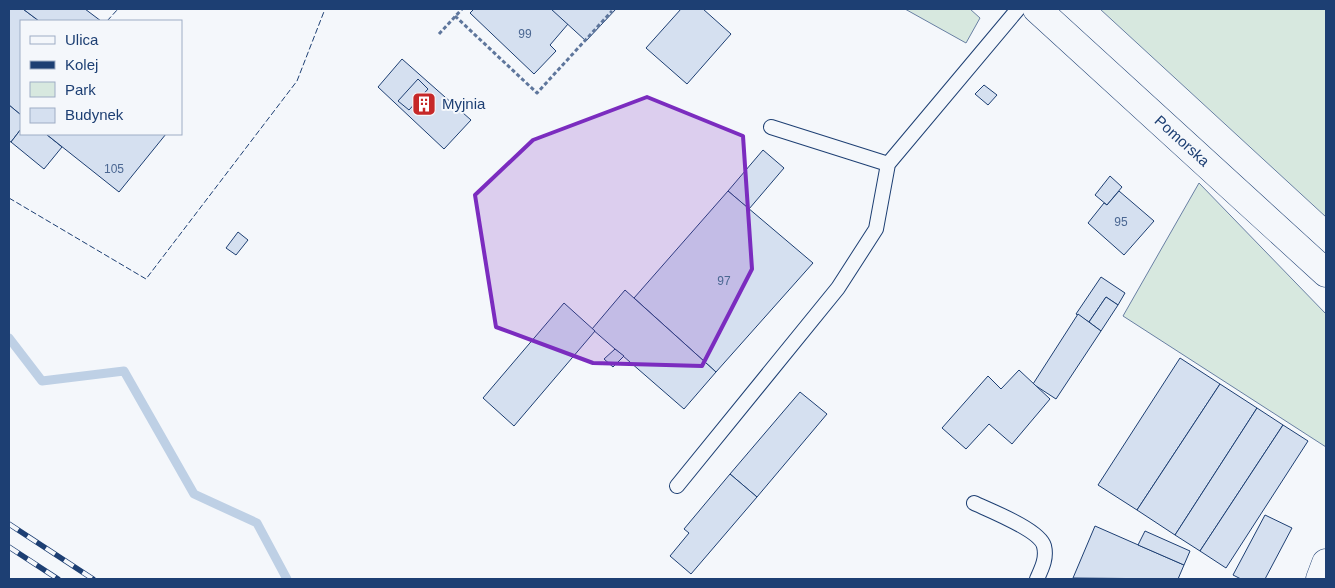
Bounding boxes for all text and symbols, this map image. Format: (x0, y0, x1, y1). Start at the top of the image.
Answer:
legend (20, 20, 182, 135)
house number: 99 (518, 27, 532, 41)
text: Ulica (65, 31, 99, 48)
text: Kolej (65, 56, 98, 73)
text: Park (65, 81, 96, 98)
building icon: Myjnia (411, 91, 437, 117)
place label: Myjnia (442, 95, 486, 112)
text: Budynek (65, 106, 124, 123)
street label: Pomorska (1152, 112, 1214, 170)
house number: 105 (104, 162, 124, 176)
house number: 95 (1114, 215, 1128, 229)
house number: 97 (717, 274, 731, 288)

